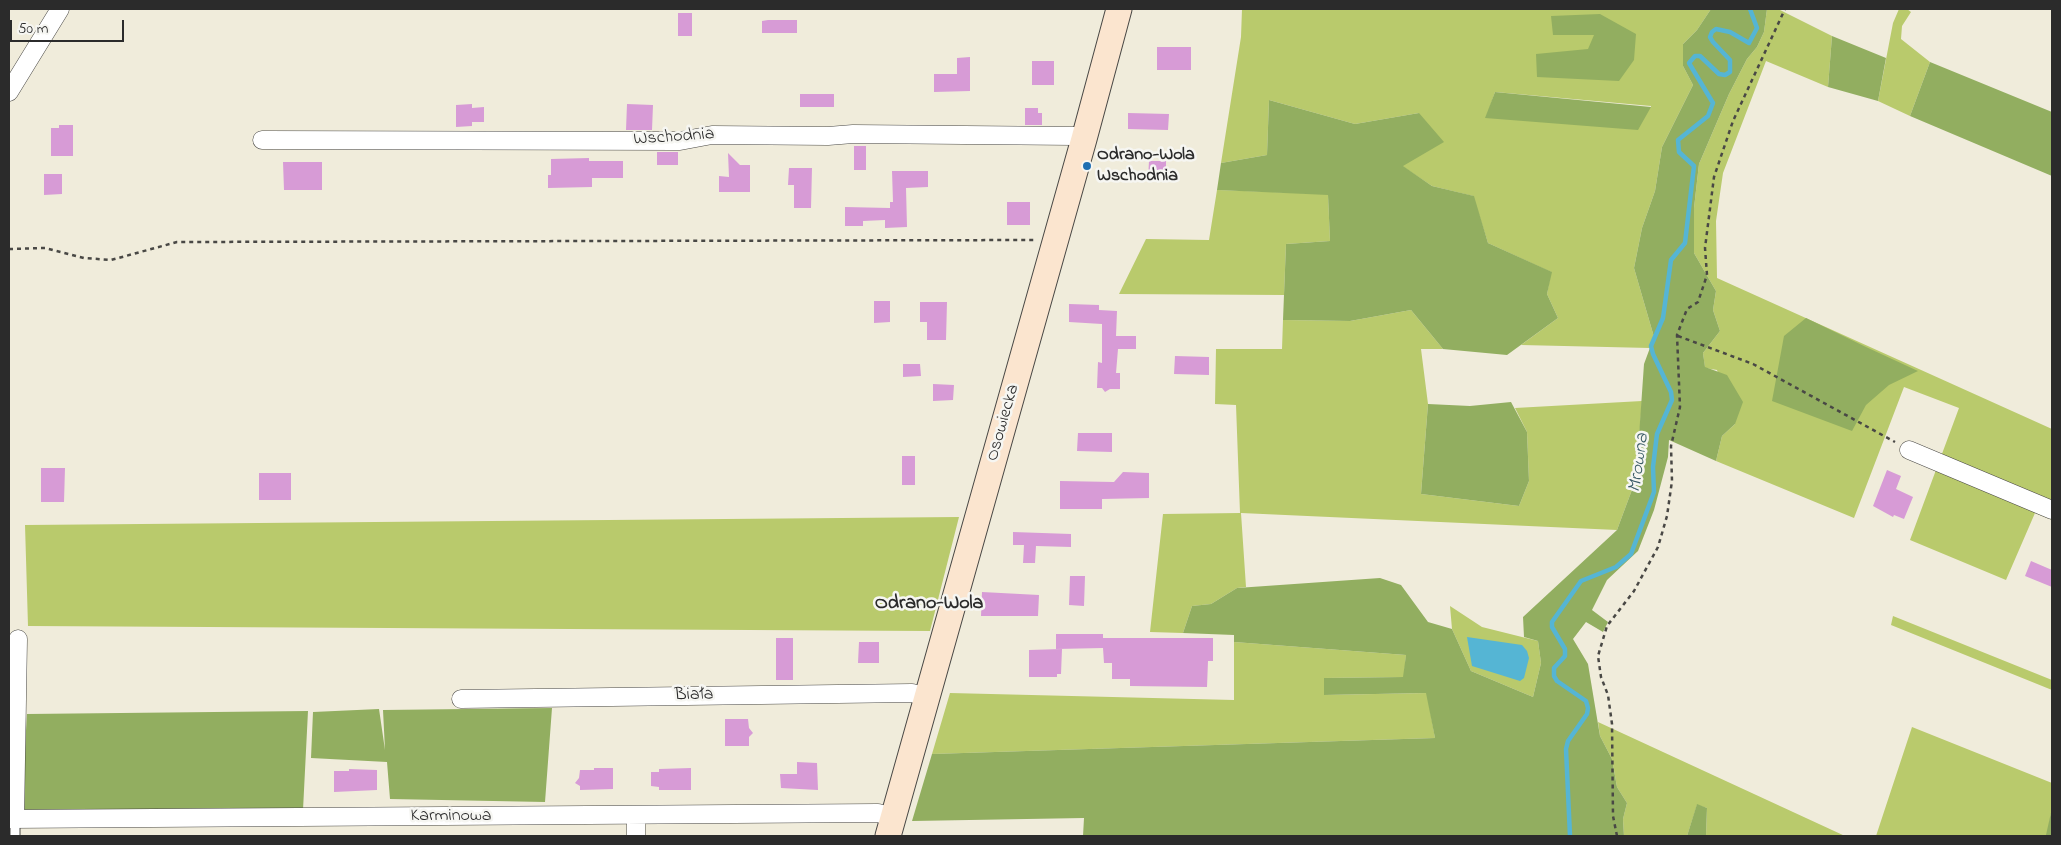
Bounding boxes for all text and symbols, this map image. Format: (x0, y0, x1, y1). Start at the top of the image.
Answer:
scale bar (12, 10, 126, 42)
text: 50 m (18, 18, 48, 40)
street label: Wschodnia (633, 124, 715, 152)
place label: Odrano-Wola Wschodnia (1097, 145, 1195, 188)
marker: Odrano-Wola Wschodnia (1081, 160, 1093, 172)
street label: Osowiecka (983, 382, 1025, 464)
water label: Mrowna (1625, 432, 1655, 494)
district label: Odrano-Wola (875, 593, 983, 617)
street label: Biała (674, 685, 714, 707)
street label: Karminowa (411, 806, 491, 828)

